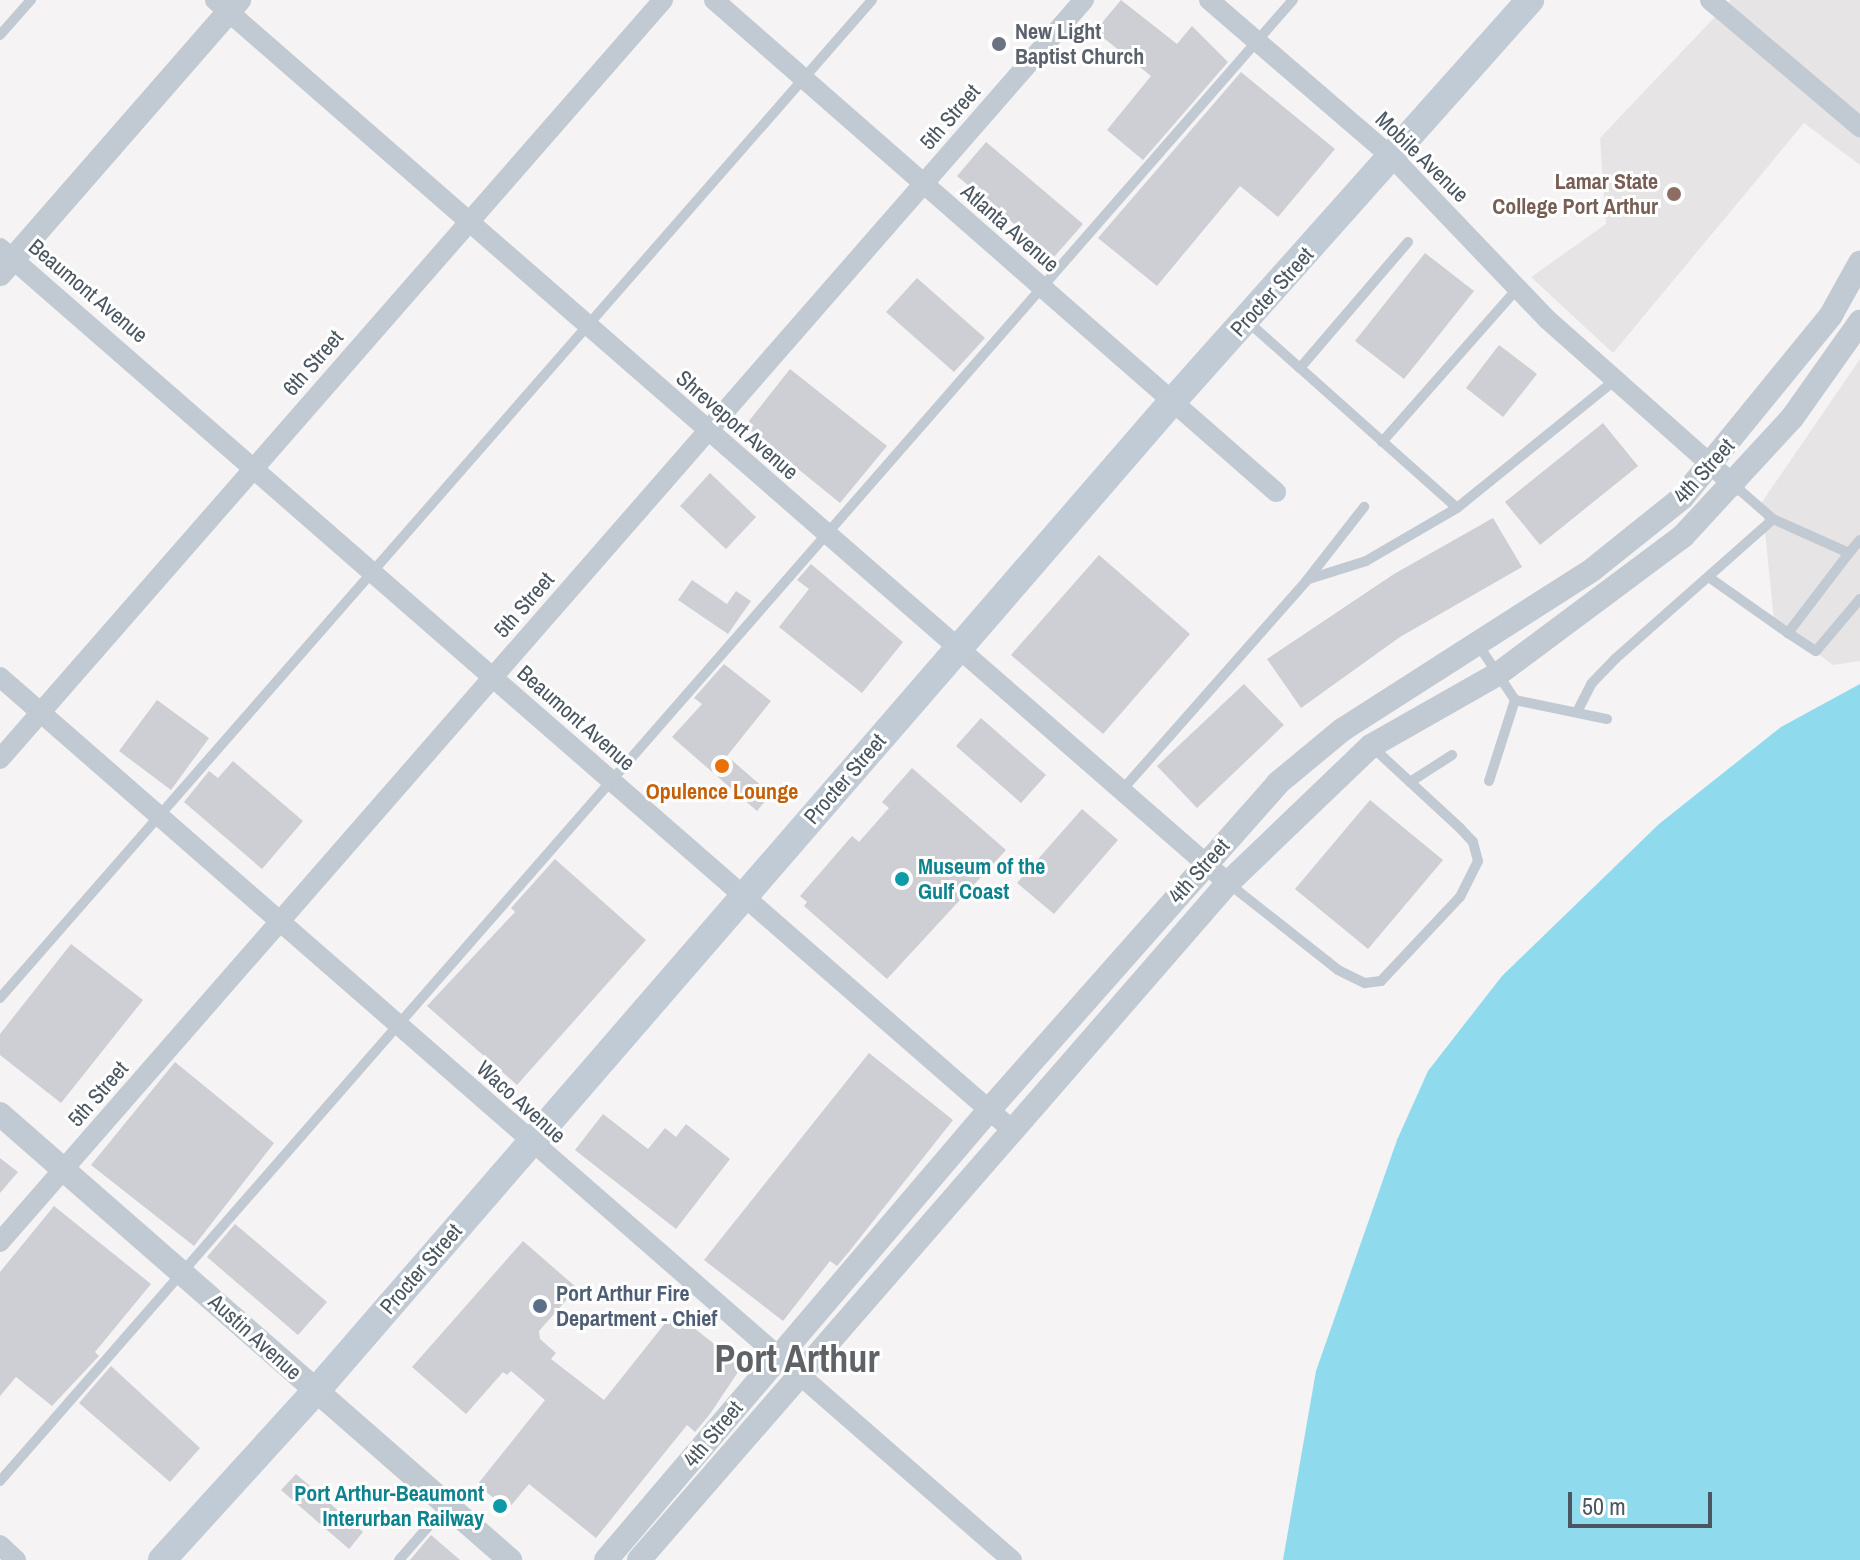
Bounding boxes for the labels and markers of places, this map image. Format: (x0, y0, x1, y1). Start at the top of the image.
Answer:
place label: New Light Baptist Church (1015, 18, 1144, 70)
marker: New Light Baptist Church (990, 35, 1008, 53)
place label: Lamar State College Port Arthur (1492, 168, 1658, 220)
marker: Lamar State College Port Arthur (1665, 185, 1683, 203)
marker: Opulence Lounge (713, 757, 731, 775)
place label: Opulence Lounge (646, 779, 798, 805)
place label: Museum of the Gulf Coast (918, 853, 1045, 904)
marker: Museum of the Gulf Coast (893, 870, 911, 888)
place label: Port Arthur Fire Department - Chief (556, 1280, 717, 1332)
marker: Port Arthur Fire Department - Chief (531, 1297, 549, 1315)
place label: Port Arthur-Beaumont Interurban Railway (294, 1480, 484, 1532)
marker: Port Arthur-Beaumont Interurban Railway (491, 1497, 509, 1515)

